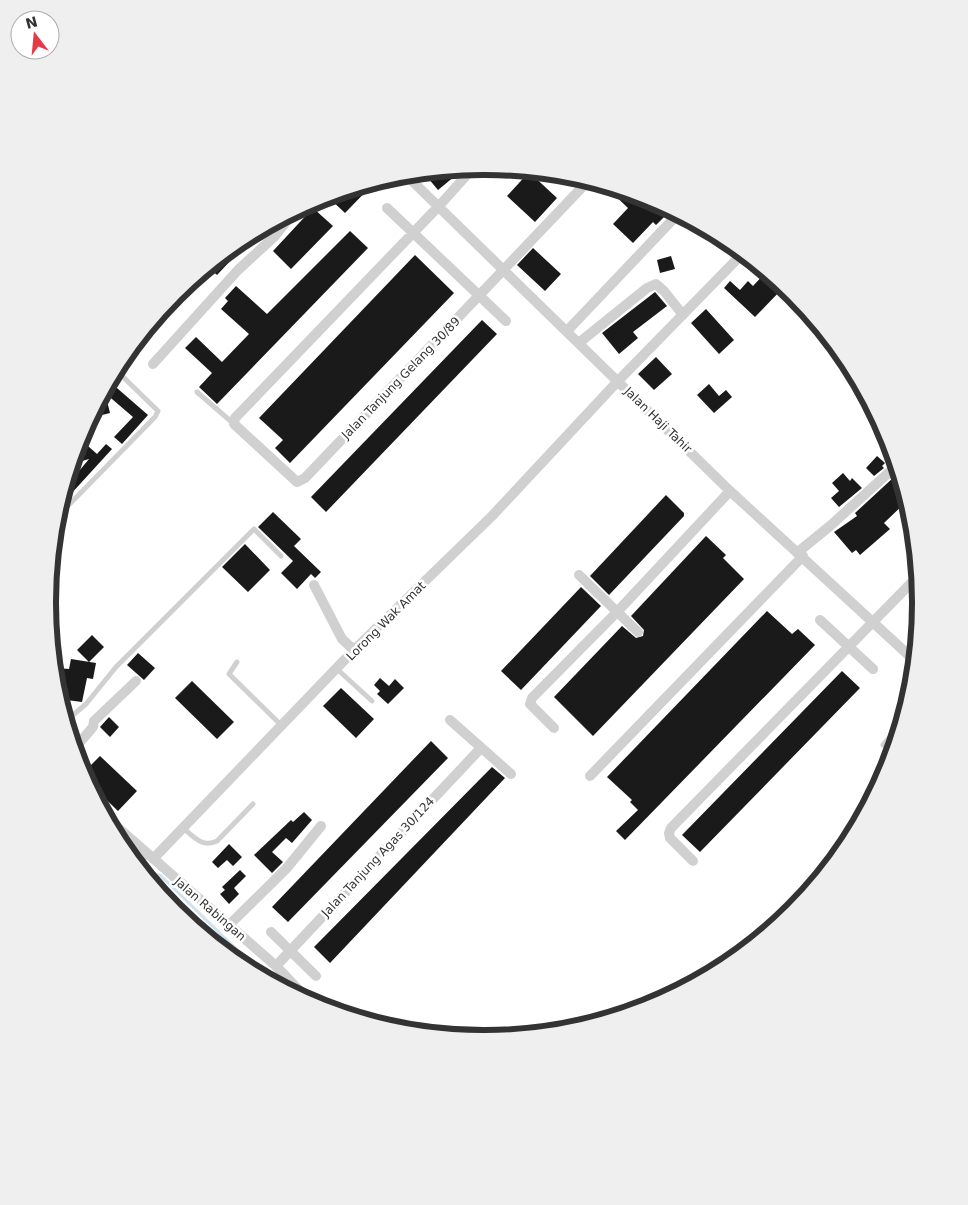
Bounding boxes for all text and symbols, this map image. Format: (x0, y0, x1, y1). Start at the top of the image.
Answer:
north arrow (10, 10, 60, 60)
text: N (24, 13, 39, 32)
street label: Jalan Tanjung Gelang 30/89 (338, 314, 463, 443)
street label: Jalan Haji Tahir (621, 384, 695, 456)
street label: Lorong Wak Amat (344, 578, 429, 663)
street label: Jalan Tanjung Agas 30/124 (318, 794, 437, 921)
street label: Jalan Rabingan (171, 874, 248, 944)

